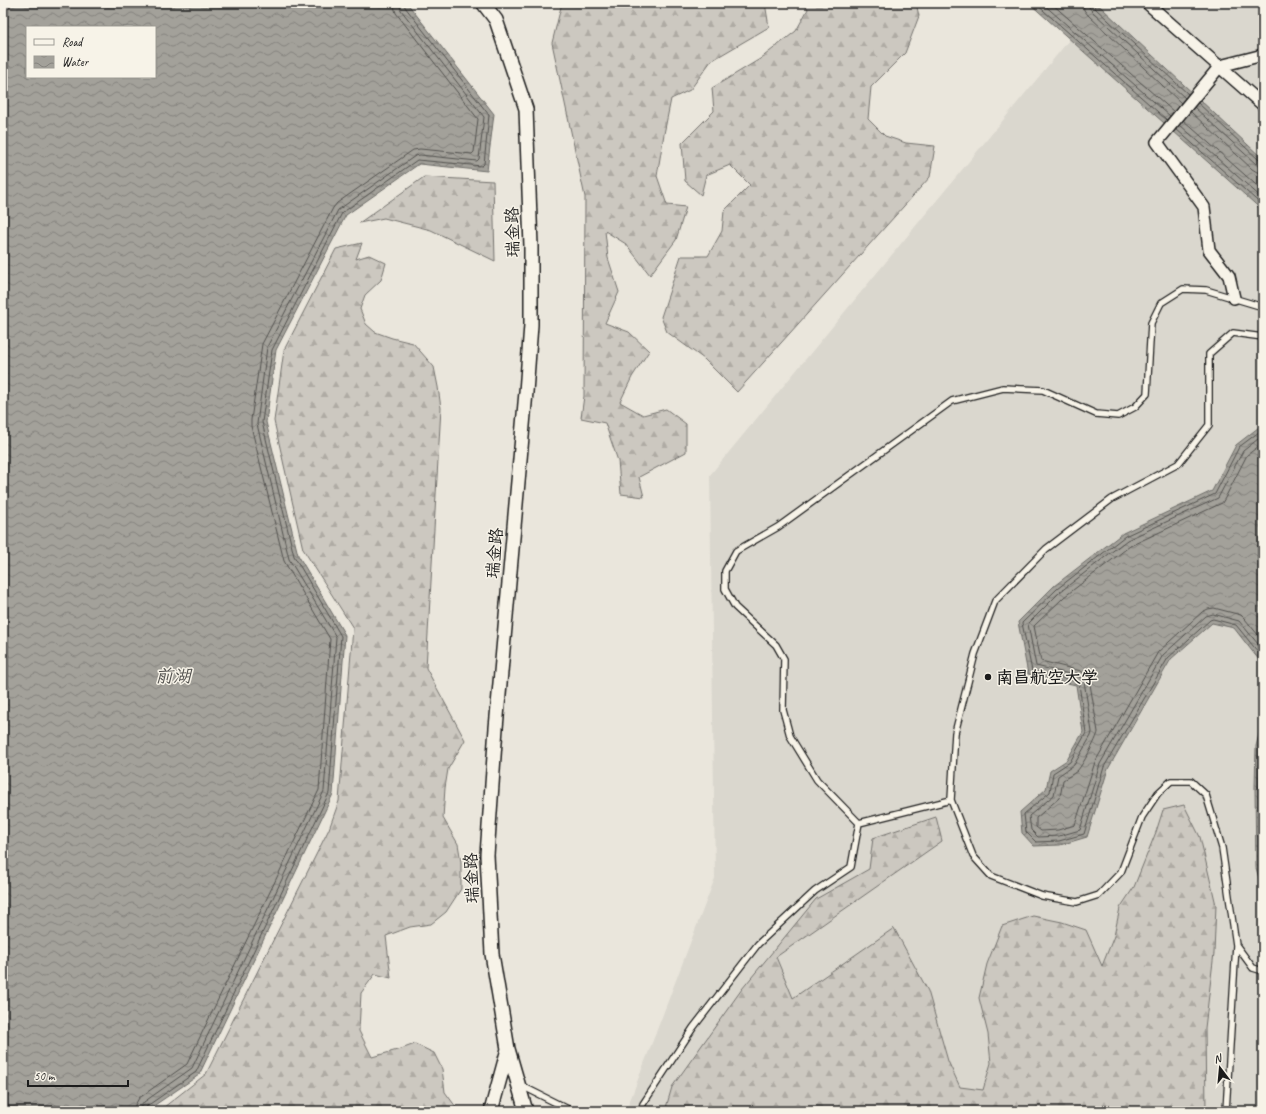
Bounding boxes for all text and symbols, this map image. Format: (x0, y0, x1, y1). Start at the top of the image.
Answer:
legend (26, 26, 156, 78)
text: Road (62, 34, 84, 50)
text: Water (62, 54, 90, 70)
street label: 瑞金路 (502, 206, 523, 258)
street label: 瑞金路 (482, 527, 507, 579)
water label: 前湖 (155, 665, 193, 687)
place label: 南昌航空大学 (996, 667, 1098, 688)
marker: 南昌航空大学 (983, 672, 993, 682)
street label: 瑞金路 (460, 852, 483, 904)
north arrow (1200, 1048, 1240, 1088)
text: N (1212, 1050, 1225, 1066)
scale bar (28, 1062, 128, 1088)
text: 50 m (34, 1068, 56, 1084)

